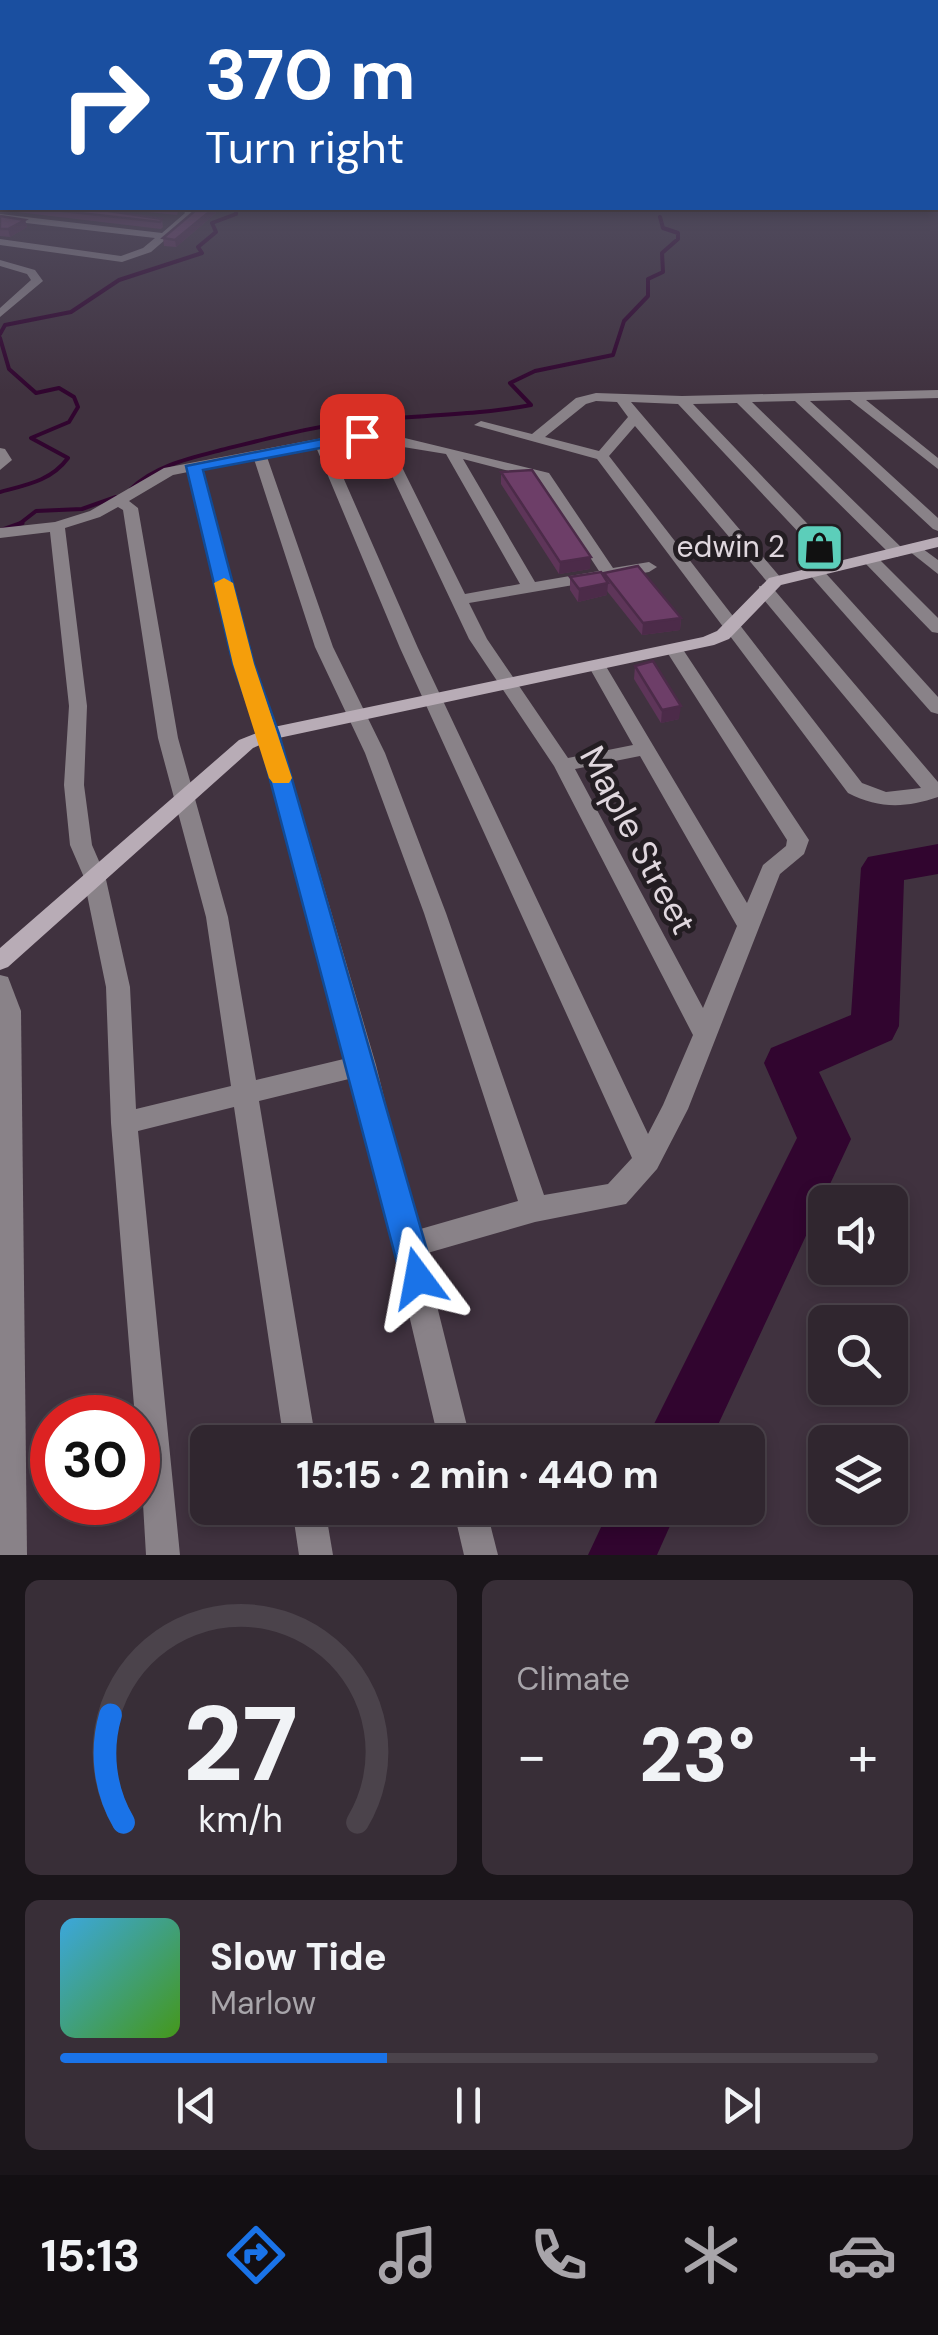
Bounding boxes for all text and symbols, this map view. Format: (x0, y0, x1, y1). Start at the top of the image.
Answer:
text: 370 m (205, 30, 416, 121)
icon: right (40, 40, 170, 170)
text: Turn right (205, 118, 404, 177)
pin (320, 394, 405, 479)
icon: arrive (335, 409, 390, 464)
shop icon: edwin 2 (794, 521, 846, 573)
place label: edwin 2 (677, 527, 785, 566)
street label: Maple Street (569, 738, 707, 942)
map controls (808, 1185, 908, 1525)
button: sound (808, 1185, 908, 1285)
position arrow (366, 1226, 470, 1330)
button: search (808, 1305, 908, 1405)
speed limit sign: 30 (30, 1395, 160, 1525)
button: layers (808, 1425, 908, 1525)
text: 15:15 · 2 min · 440 m (296, 1450, 659, 1500)
text: Climate (517, 1658, 630, 1700)
text: 27 (183, 1677, 298, 1812)
text: 23° (639, 1707, 755, 1804)
text: − (517, 1720, 547, 1792)
text: + (848, 1720, 878, 1792)
text: km/h (199, 1797, 283, 1843)
text: Slow Tide (210, 1932, 387, 1982)
text: Marlow (210, 1982, 316, 2024)
icon: previous (169, 2078, 224, 2133)
icon: pause (441, 2078, 496, 2133)
icon: next (714, 2078, 769, 2133)
icon: directions (221, 2220, 291, 2290)
icon: music (373, 2220, 443, 2290)
icon: phone (524, 2220, 594, 2290)
icon: climate (676, 2220, 746, 2290)
icon: car (827, 2220, 897, 2290)
text: 15:13 (41, 2226, 140, 2285)

